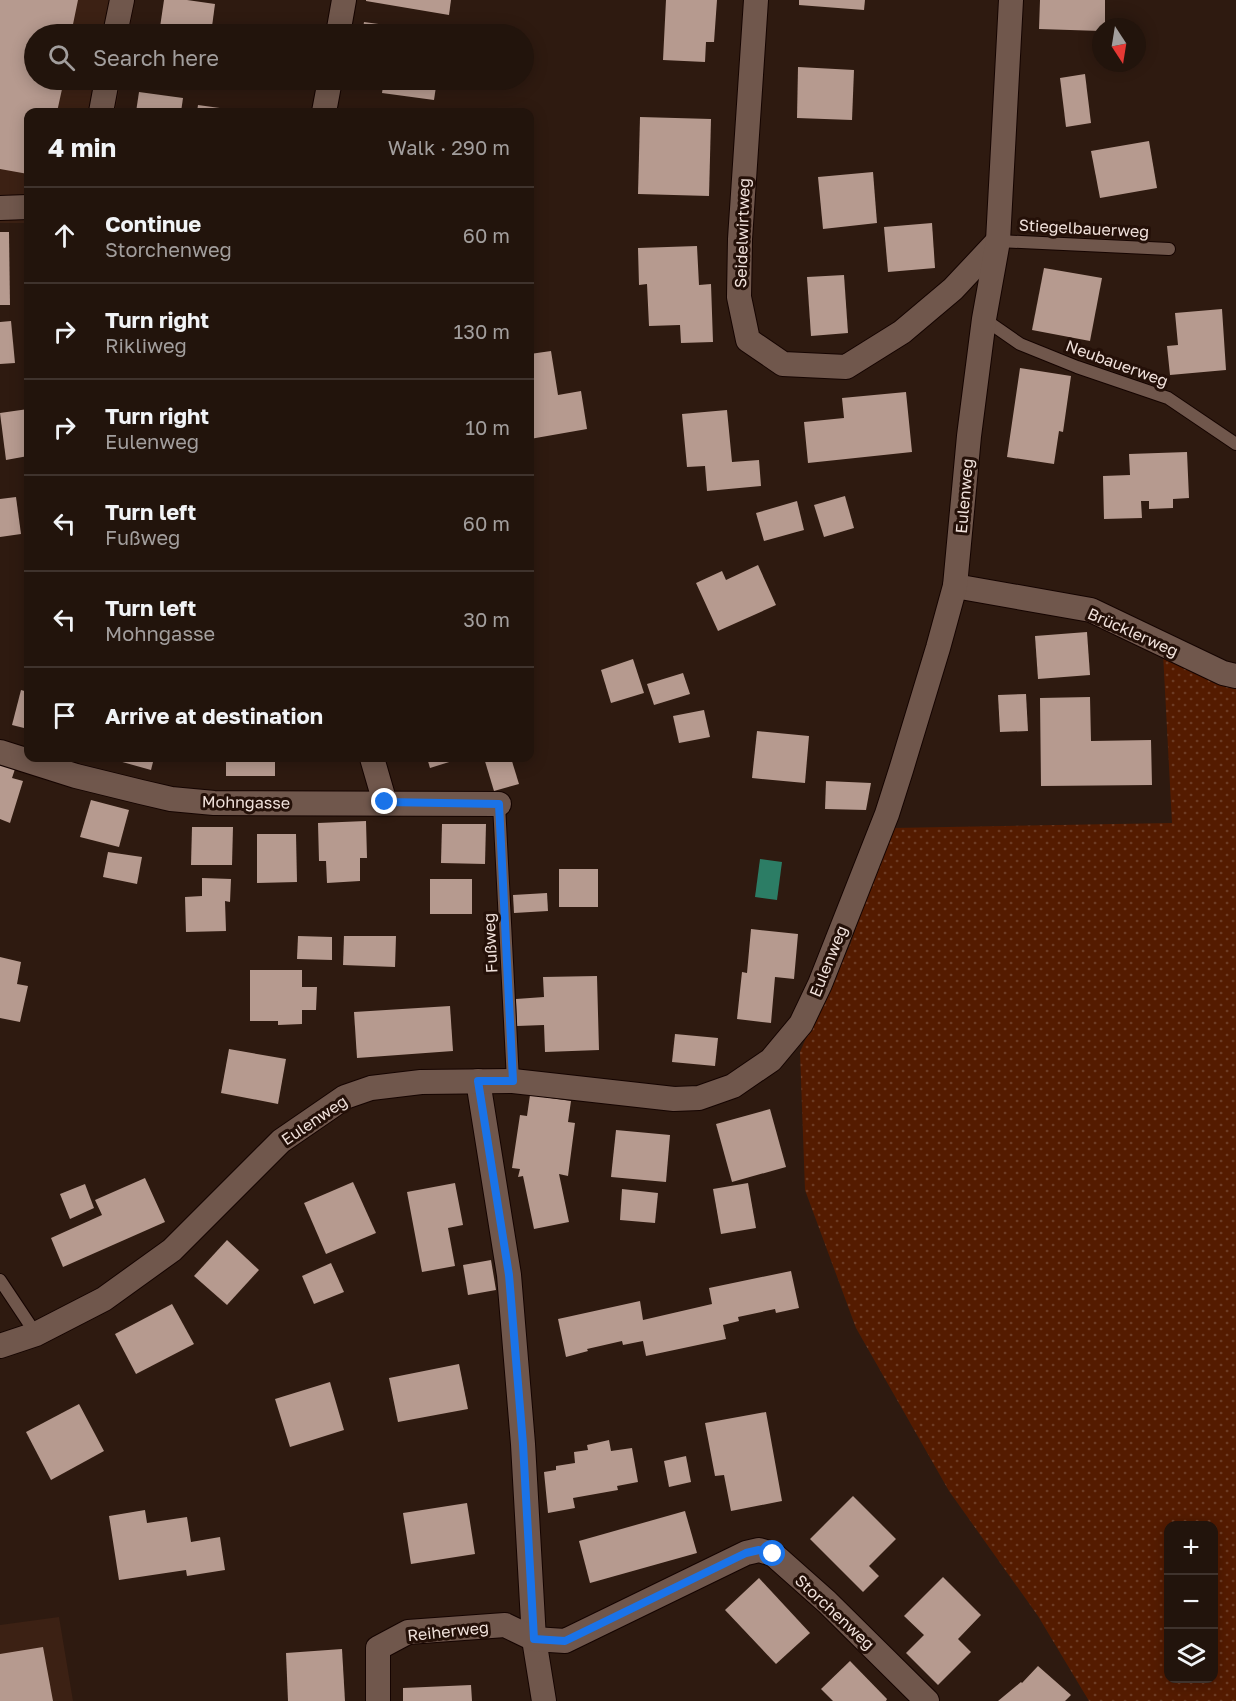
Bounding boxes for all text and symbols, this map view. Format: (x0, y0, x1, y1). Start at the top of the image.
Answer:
north arrow (1092, 18, 1146, 72)
search box (24, 24, 534, 90)
icon: search (45, 41, 78, 74)
text: Search here (93, 44, 219, 71)
text: 4 min (48, 132, 116, 163)
text: Walk · 290 m (388, 135, 510, 159)
street label: Seidelwirtweg (730, 178, 754, 288)
text: Continue (105, 210, 201, 237)
street label: Stiegelbauerweg (1018, 215, 1150, 241)
icon: ahead (48, 219, 81, 252)
text: 60 m (463, 223, 510, 247)
text: Storchenweg (105, 237, 232, 261)
text: Turn right (105, 306, 209, 333)
icon: right (48, 315, 81, 348)
text: 130 m (454, 319, 510, 343)
text: Rikliweg (105, 333, 187, 357)
street label: Neubauerweg (1063, 335, 1171, 391)
text: Turn right (105, 402, 209, 429)
icon: right (48, 411, 81, 444)
text: 10 m (465, 415, 510, 439)
text: Eulenweg (105, 429, 199, 453)
street label: Eulenweg (951, 458, 977, 534)
text: Turn left (105, 498, 196, 525)
icon: left (48, 507, 81, 540)
text: 60 m (463, 511, 510, 535)
text: Fußweg (105, 525, 180, 549)
text: Turn left (105, 594, 196, 621)
icon: left (48, 603, 81, 636)
street label: Brücklerweg (1085, 603, 1181, 661)
text: 30 m (463, 607, 510, 631)
text: Mohngasse (105, 621, 215, 645)
icon: arrive (48, 699, 81, 732)
text: Arrive at destination (105, 702, 323, 729)
route end (371, 788, 397, 814)
street label: Mohngasse (202, 791, 290, 813)
street label: Fußweg (478, 912, 502, 974)
street label: Eulenweg (805, 922, 851, 1000)
street label: Eulenweg (277, 1091, 351, 1149)
map controls (1164, 1521, 1218, 1683)
button: + (1164, 1521, 1218, 1575)
route start (759, 1540, 785, 1566)
street label: Storchenweg (791, 1570, 879, 1654)
button: − (1164, 1575, 1218, 1629)
street label: Reiherweg (406, 1617, 490, 1645)
button: layers (1164, 1629, 1218, 1683)

